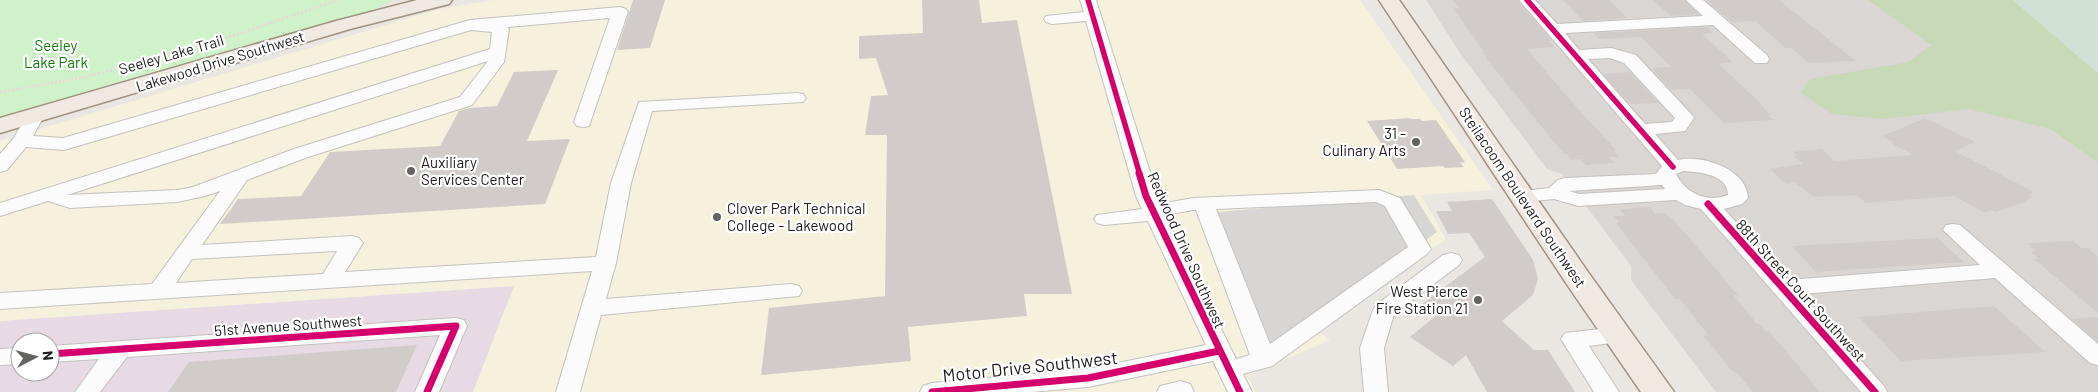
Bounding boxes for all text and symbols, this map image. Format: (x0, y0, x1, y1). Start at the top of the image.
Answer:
street label: Lakewood Drive Southwest (134, 27, 306, 95)
street label: Seeley Lake Trail (116, 30, 226, 78)
park label: Seeley Lake Park (24, 36, 88, 71)
street label: Steilacoom Boulevard Southwest (1456, 103, 1590, 291)
place label: 31 - Culinary Arts (1323, 124, 1406, 159)
marker: 31 - Culinary Arts (1410, 136, 1422, 148)
place label: Auxiliary Services Center (421, 153, 525, 188)
marker: Auxiliary Services Center (405, 165, 417, 177)
street label: Redwood Drive Southwest (1144, 169, 1230, 331)
place label: Clover Park Technical College - Lakewood (727, 199, 865, 234)
marker: Clover Park Technical College - Lakewood (711, 211, 723, 223)
street label: 88th Street Court Southwest (1732, 215, 1870, 365)
place label: West Pierce Fire Station 21 (1376, 282, 1468, 317)
marker: West Pierce Fire Station 21 (1472, 294, 1484, 306)
street label: 51st Avenue Southwest (213, 311, 363, 339)
north arrow (10, 332, 60, 382)
street label: Motor Drive Southwest (941, 346, 1119, 386)
text: N (39, 350, 57, 361)

